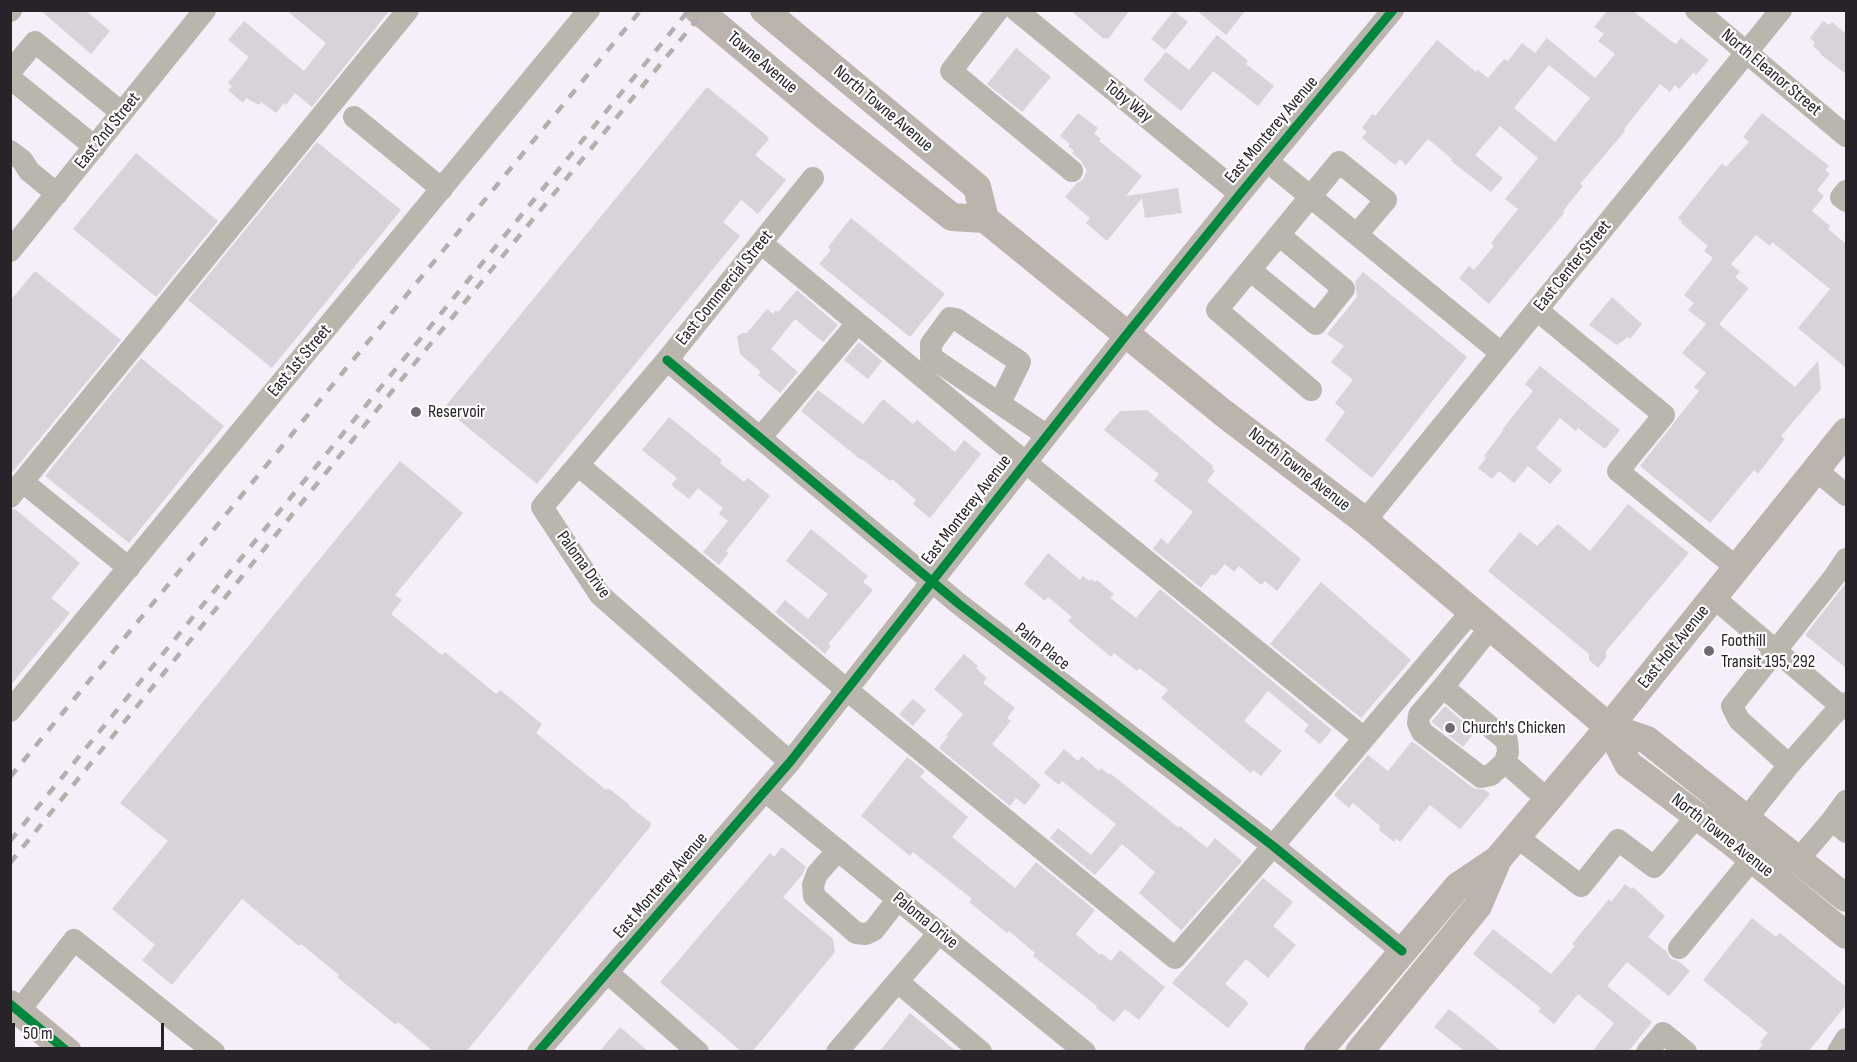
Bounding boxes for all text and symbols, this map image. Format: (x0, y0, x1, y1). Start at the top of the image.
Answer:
street label: North Eleanor Street (1716, 25, 1826, 121)
street label: Towne Avenue (722, 27, 802, 99)
street label: North Towne Avenue (829, 61, 937, 157)
street label: East Monterey Avenue (1221, 72, 1323, 188)
street label: Toby Way (1100, 76, 1156, 128)
street label: East 2nd Street (71, 88, 145, 174)
street label: East Center Street (1530, 216, 1616, 316)
street label: East Commercial Street (672, 226, 778, 350)
street label: East 1st Street (263, 320, 337, 402)
place label: Reservoir (428, 401, 485, 423)
marker: Reservoir (409, 405, 423, 419)
street label: North Towne Avenue (1244, 423, 1354, 517)
street label: East Monterey Avenue (917, 451, 1017, 569)
street label: Paloma Drive (551, 527, 615, 603)
street label: East Holt Avenue (1634, 601, 1714, 693)
street label: Palm Place (1010, 619, 1074, 675)
place label: Foothill Transit 195, 292 (1721, 630, 1815, 672)
marker: Foothill Transit 195, 292 (1702, 644, 1716, 658)
place label: Church's Chicken (1462, 717, 1566, 739)
marker: Church's Chicken (1443, 721, 1457, 735)
street label: North Towne Avenue (1667, 789, 1777, 883)
street label: East Monterey Avenue (609, 829, 713, 943)
street label: Paloma Drive (888, 888, 962, 954)
scale bar (15, 1011, 166, 1049)
text: 50 m (23, 1023, 53, 1044)

